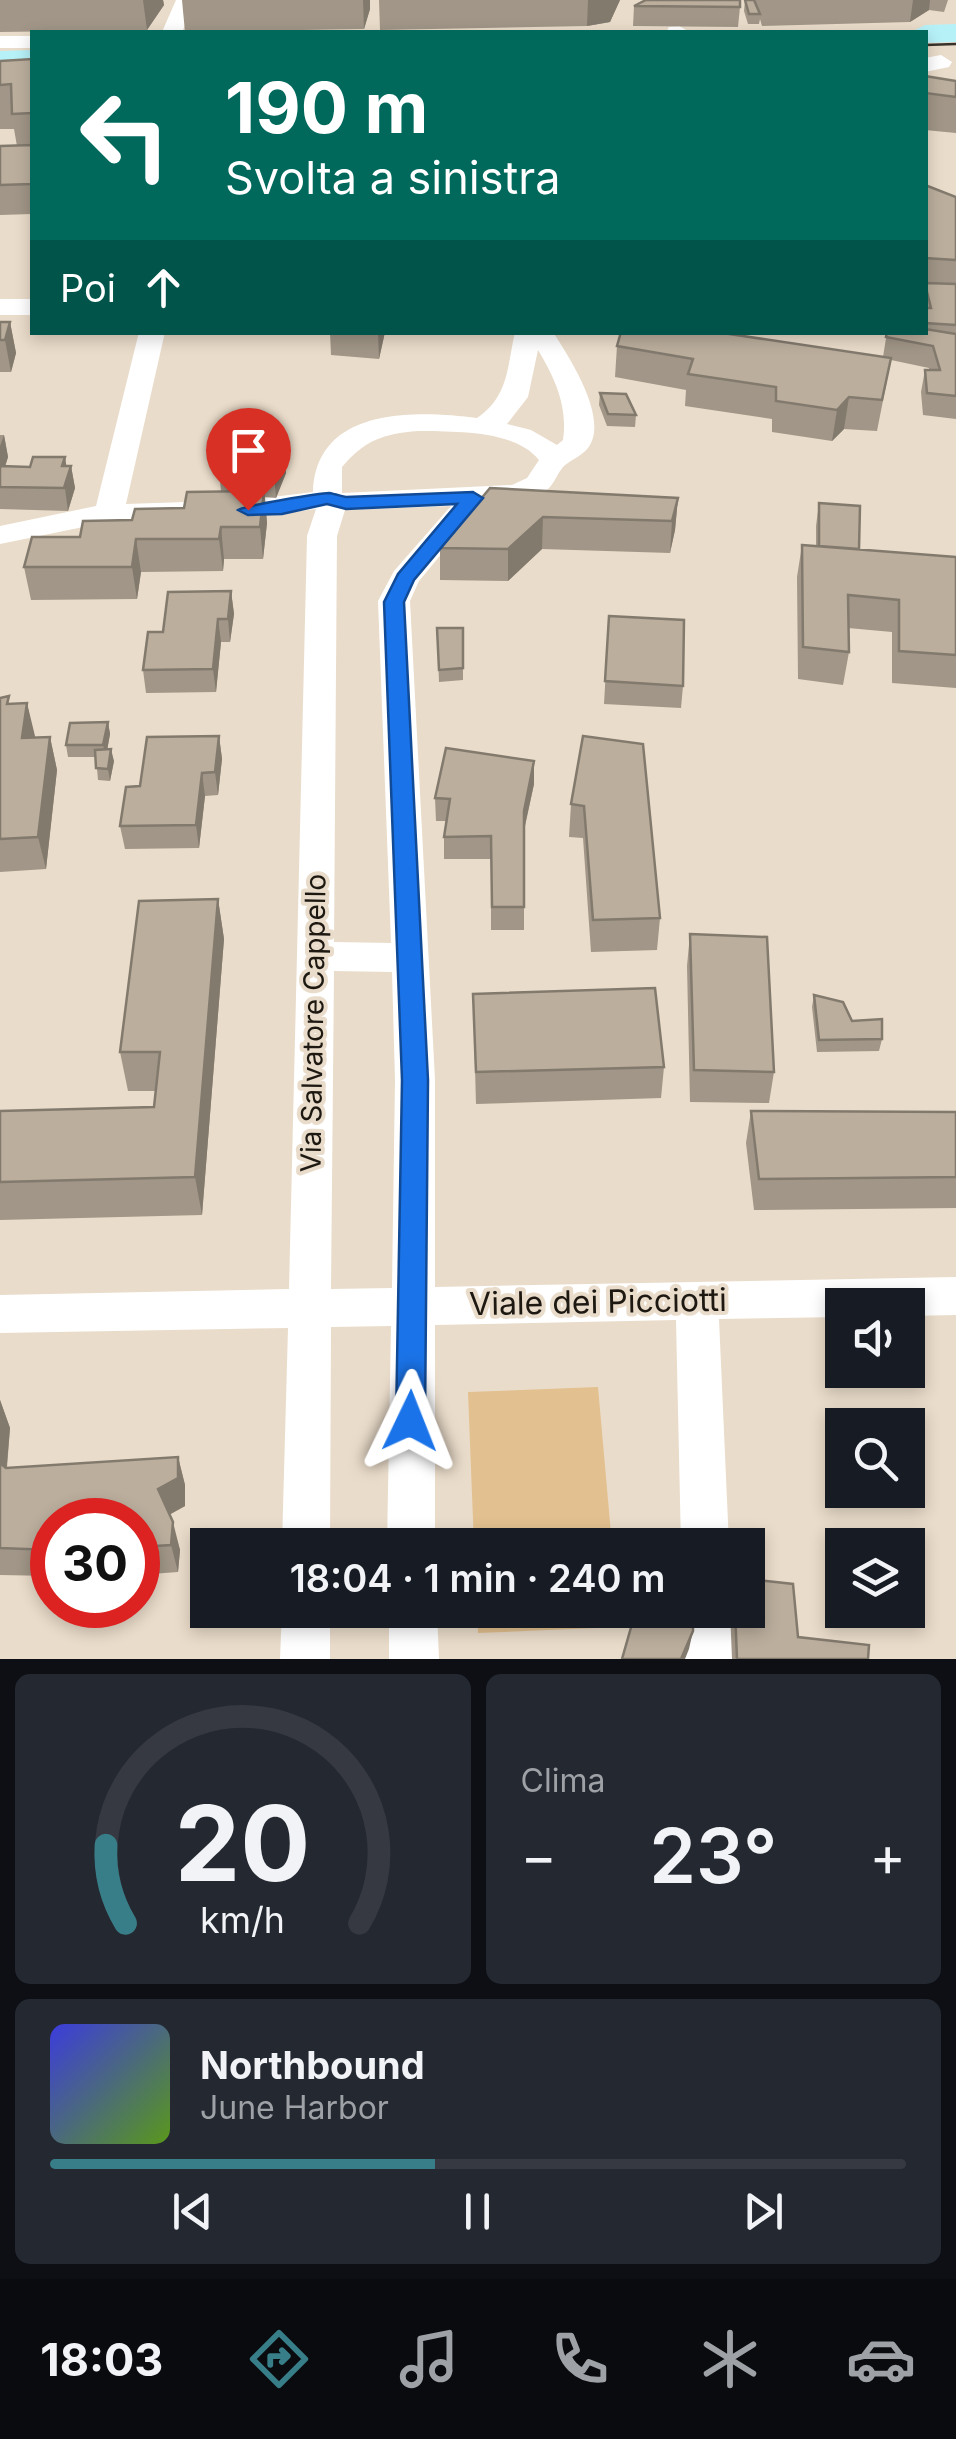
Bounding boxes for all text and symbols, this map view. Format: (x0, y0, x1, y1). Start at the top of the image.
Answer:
text: 190 m (225, 65, 428, 150)
icon: left (60, 70, 190, 200)
text: Svolta a sinistra (225, 150, 560, 205)
icon: ahead (136, 260, 191, 315)
text: Poi (60, 265, 116, 311)
pin (206, 408, 291, 511)
icon: arrive (221, 423, 276, 478)
street label: Via Salvatore Cappello (293, 873, 333, 1173)
street label: Viale dei Picciotti (469, 1280, 727, 1323)
map controls (825, 1288, 925, 1628)
button: sound (825, 1288, 925, 1388)
position arrow (358, 1369, 462, 1473)
button: search (825, 1408, 925, 1508)
speed limit sign: 30 (30, 1498, 160, 1628)
button: layers (825, 1528, 925, 1628)
text: 18:04 · 1 min · 240 m (290, 1555, 665, 1601)
text: Clima (521, 1761, 605, 1800)
text: 20 (175, 1780, 311, 1906)
text: 23° (649, 1810, 777, 1901)
text: − (521, 1823, 557, 1889)
text: + (870, 1823, 906, 1889)
text: km/h (200, 1898, 285, 1942)
text: Northbound (200, 2042, 425, 2088)
text: June Harbor (200, 2088, 389, 2127)
icon: previous (165, 2184, 220, 2239)
icon: pause (450, 2184, 505, 2239)
icon: next (736, 2184, 791, 2239)
icon: directions (244, 2324, 314, 2394)
icon: music (394, 2324, 464, 2394)
icon: phone (545, 2324, 615, 2394)
icon: climate (695, 2324, 765, 2394)
icon: car (846, 2324, 916, 2394)
text: 18:03 (40, 2332, 163, 2387)

